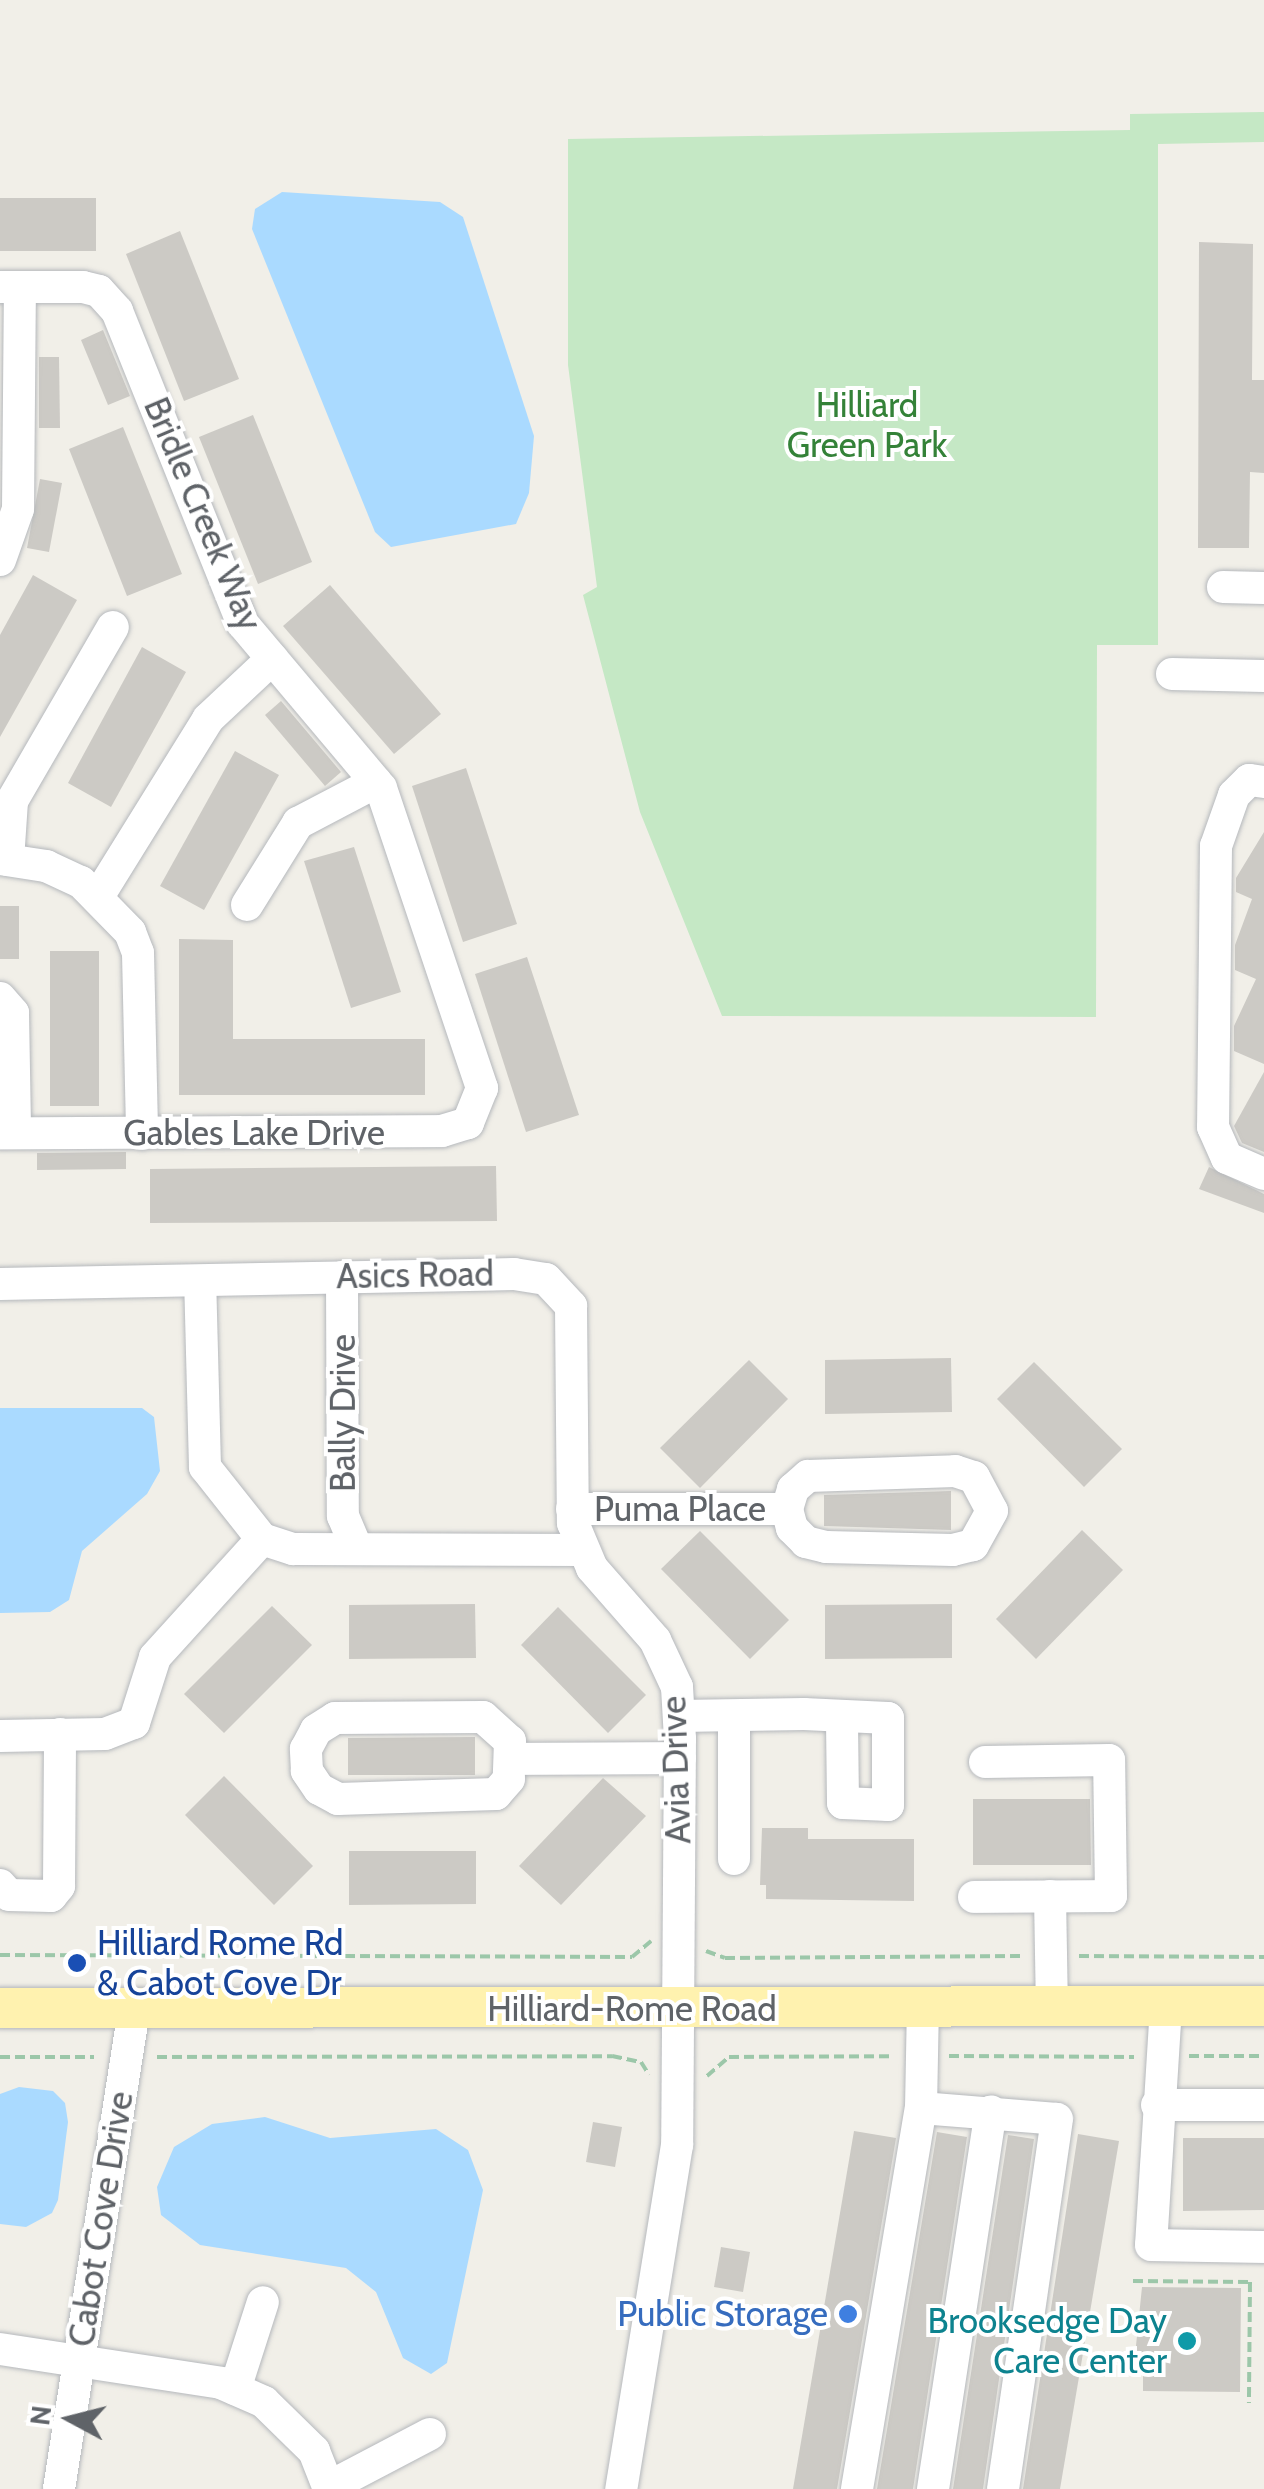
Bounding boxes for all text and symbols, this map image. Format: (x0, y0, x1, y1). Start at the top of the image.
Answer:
park label: Hilliard Green Park (787, 384, 947, 466)
street label: Bridle Creek Way (135, 391, 271, 637)
street label: Gables Lake Drive (123, 1112, 385, 1154)
street label: Asics Road (336, 1253, 494, 1297)
street label: Bally Drive (322, 1334, 364, 1492)
street label: Puma Place (594, 1488, 766, 1530)
street label: Avia Drive (652, 1695, 700, 1845)
place label: Hilliard Rome Rd & Cabot Cove Dr (97, 1922, 344, 2004)
marker: Hilliard Rome Rd & Cabot Cove Dr (66, 1952, 88, 1974)
street label: Hilliard-Rome Road (487, 1988, 777, 2030)
street label: Cabot Cove Drive (60, 2088, 142, 2350)
place label: Public Storage (617, 2293, 828, 2335)
place label: Brooksedge Day Care Center (928, 2300, 1167, 2382)
marker: Public Storage (837, 2303, 859, 2325)
marker: Brooksedge Day Care Center (1176, 2330, 1198, 2352)
north arrow (20, 2369, 120, 2469)
text: N (22, 2403, 58, 2427)

